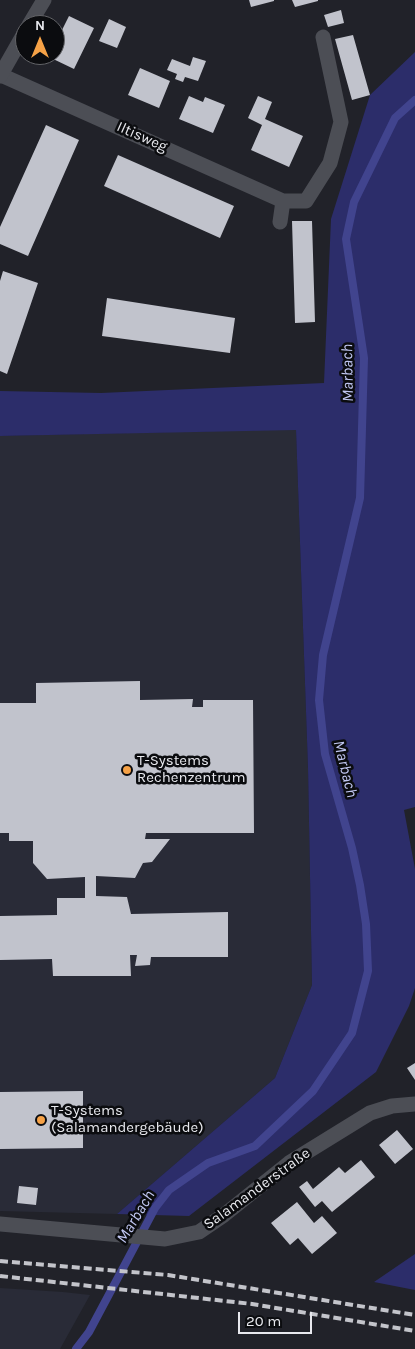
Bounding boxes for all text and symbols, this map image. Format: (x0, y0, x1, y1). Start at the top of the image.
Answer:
north arrow (15, 15, 65, 65)
text: N (35, 17, 45, 34)
street label: Iltisweg (114, 118, 170, 156)
water label: Marbach (338, 344, 358, 402)
water label: Marbach (329, 738, 361, 800)
place label: T-Systems Rechenzentrum (137, 752, 245, 787)
marker: T-Systems Rechenzentrum (121, 764, 133, 776)
place label: T-Systems (Salamandergebäude) (51, 1102, 204, 1137)
marker: T-Systems (Salamandergebäude) (35, 1114, 47, 1126)
street label: Salamanderstraße (200, 1144, 314, 1234)
water label: Marbach (113, 1187, 159, 1247)
scale bar (240, 1302, 314, 1334)
text: 20 m (246, 1312, 281, 1330)

